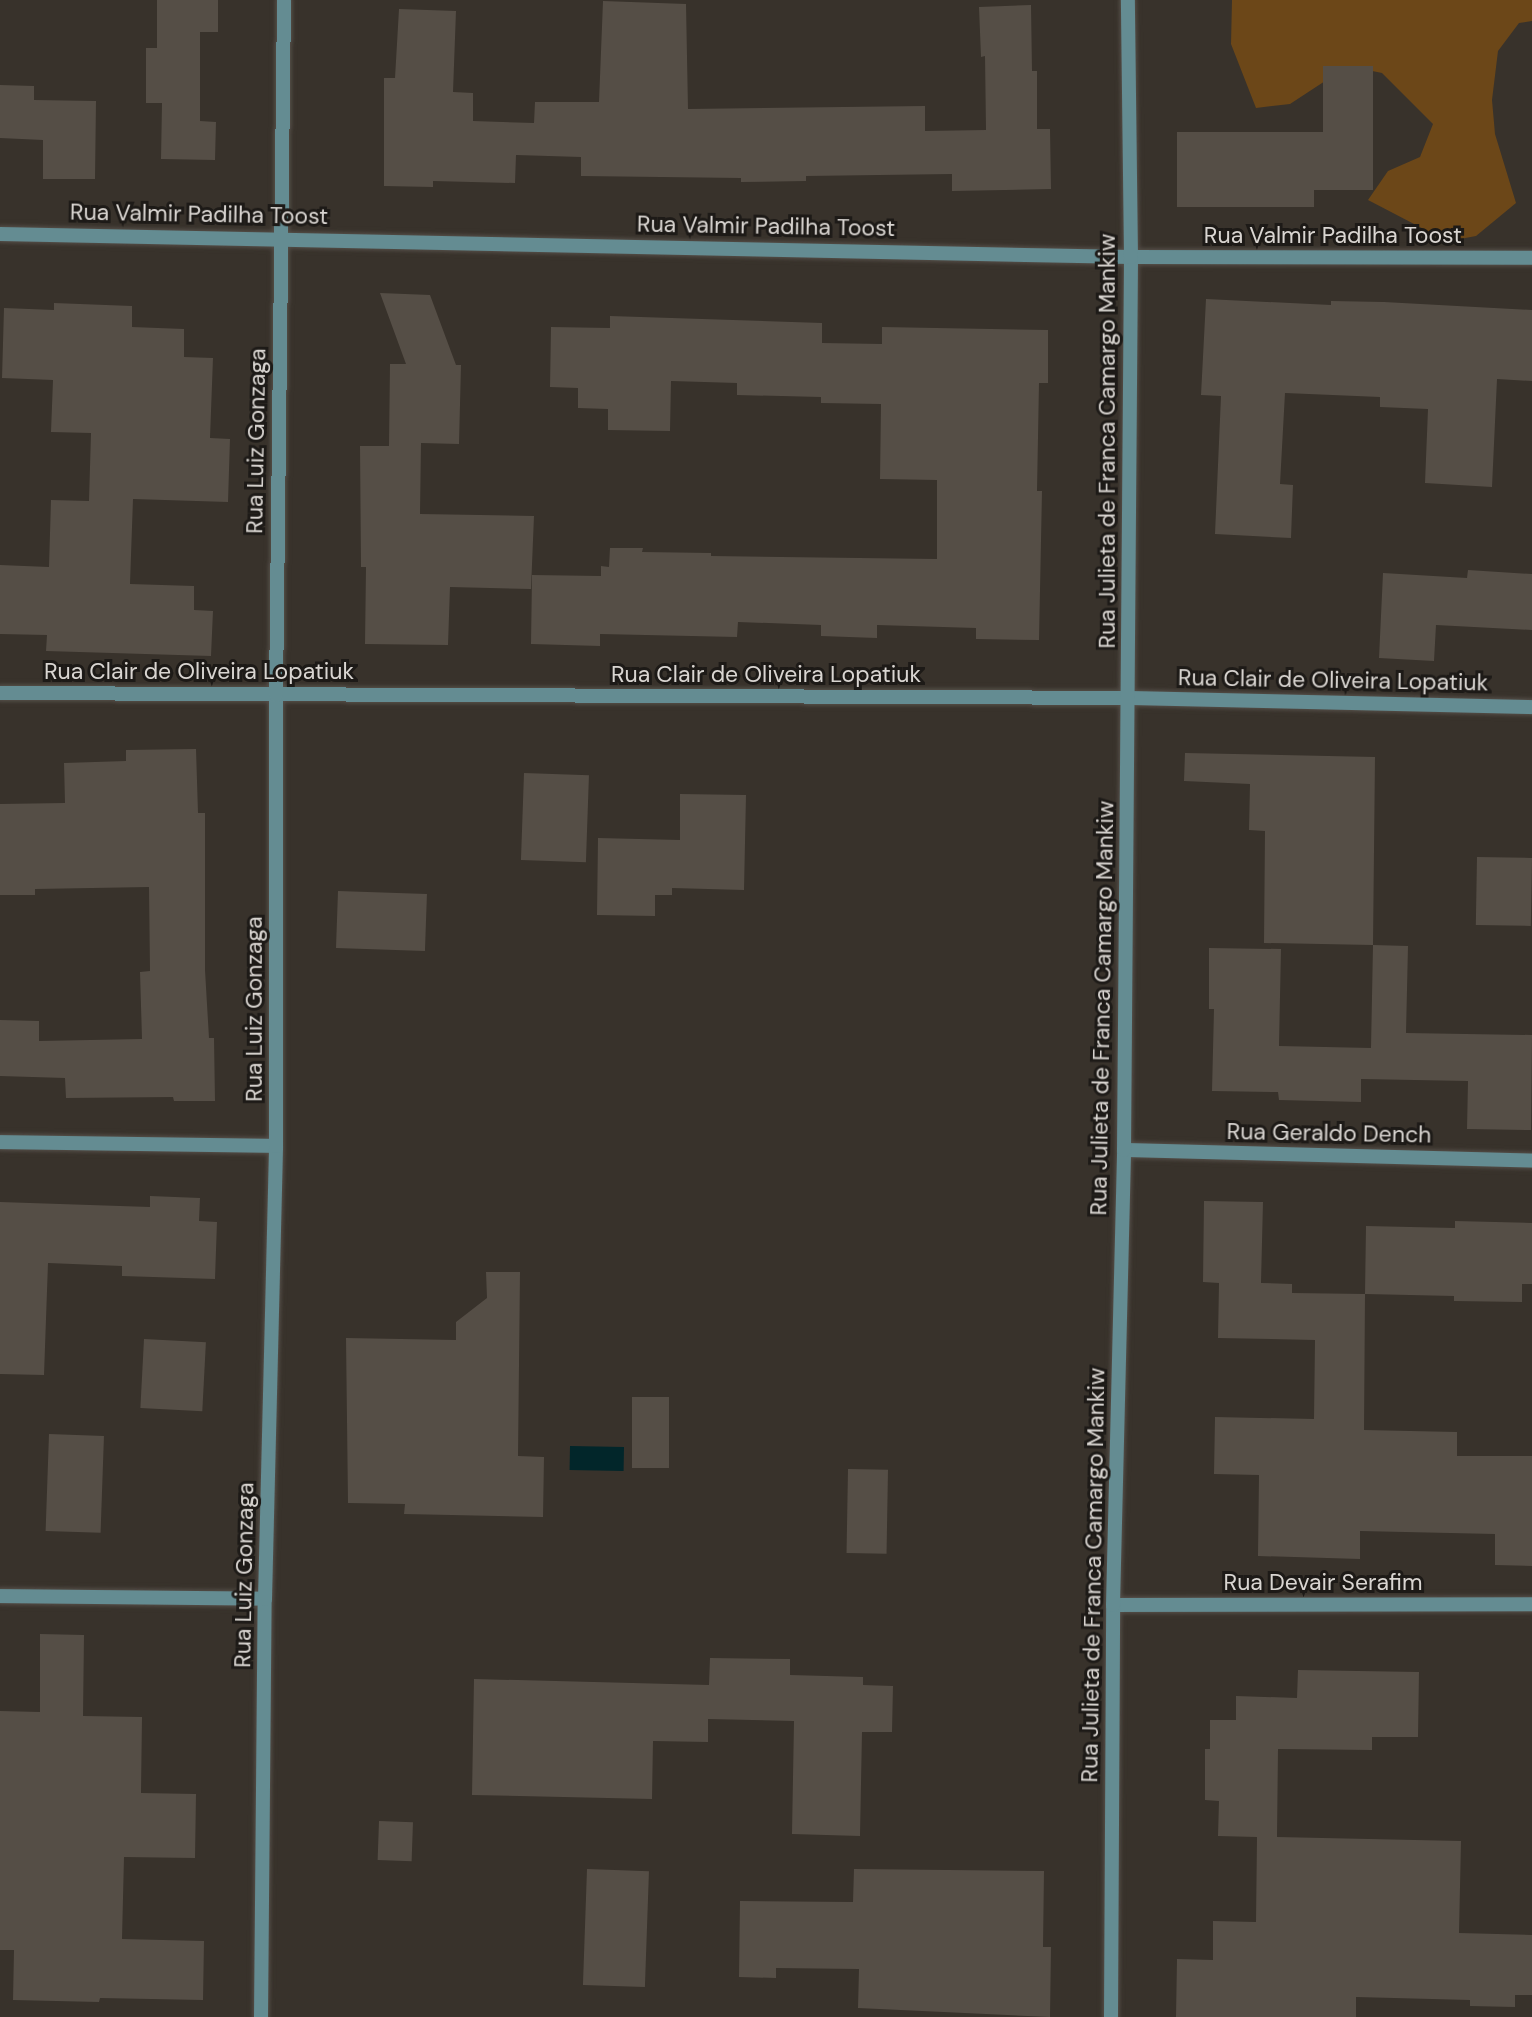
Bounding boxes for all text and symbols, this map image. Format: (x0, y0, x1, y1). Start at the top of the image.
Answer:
street label: Rua Valmir Padilha Toost (70, 198, 328, 230)
street label: Rua Valmir Padilha Toost (637, 210, 895, 242)
street label: Rua Valmir Padilha Toost (1204, 221, 1462, 249)
street label: Rua Julieta de Franca Camargo Mankiw (1093, 233, 1121, 649)
street label: Rua Luiz Gonzaga (241, 348, 271, 534)
street label: Rua Clair de Oliveira Lopatiuk (44, 657, 354, 685)
street label: Rua Clair de Oliveira Lopatiuk (611, 660, 921, 688)
street label: Rua Clair de Oliveira Lopatiuk (1178, 663, 1488, 697)
street label: Rua Julieta de Franca Camargo Mankiw (1085, 800, 1119, 1216)
street label: Rua Luiz Gonzaga (240, 916, 268, 1102)
street label: Rua Geraldo Dench (1226, 1117, 1432, 1149)
street label: Rua Julieta de Franca Camargo Mankiw (1076, 1367, 1110, 1783)
street label: Rua Luiz Gonzaga (229, 1482, 259, 1668)
street label: Rua Devair Serafim (1224, 1568, 1422, 1596)

